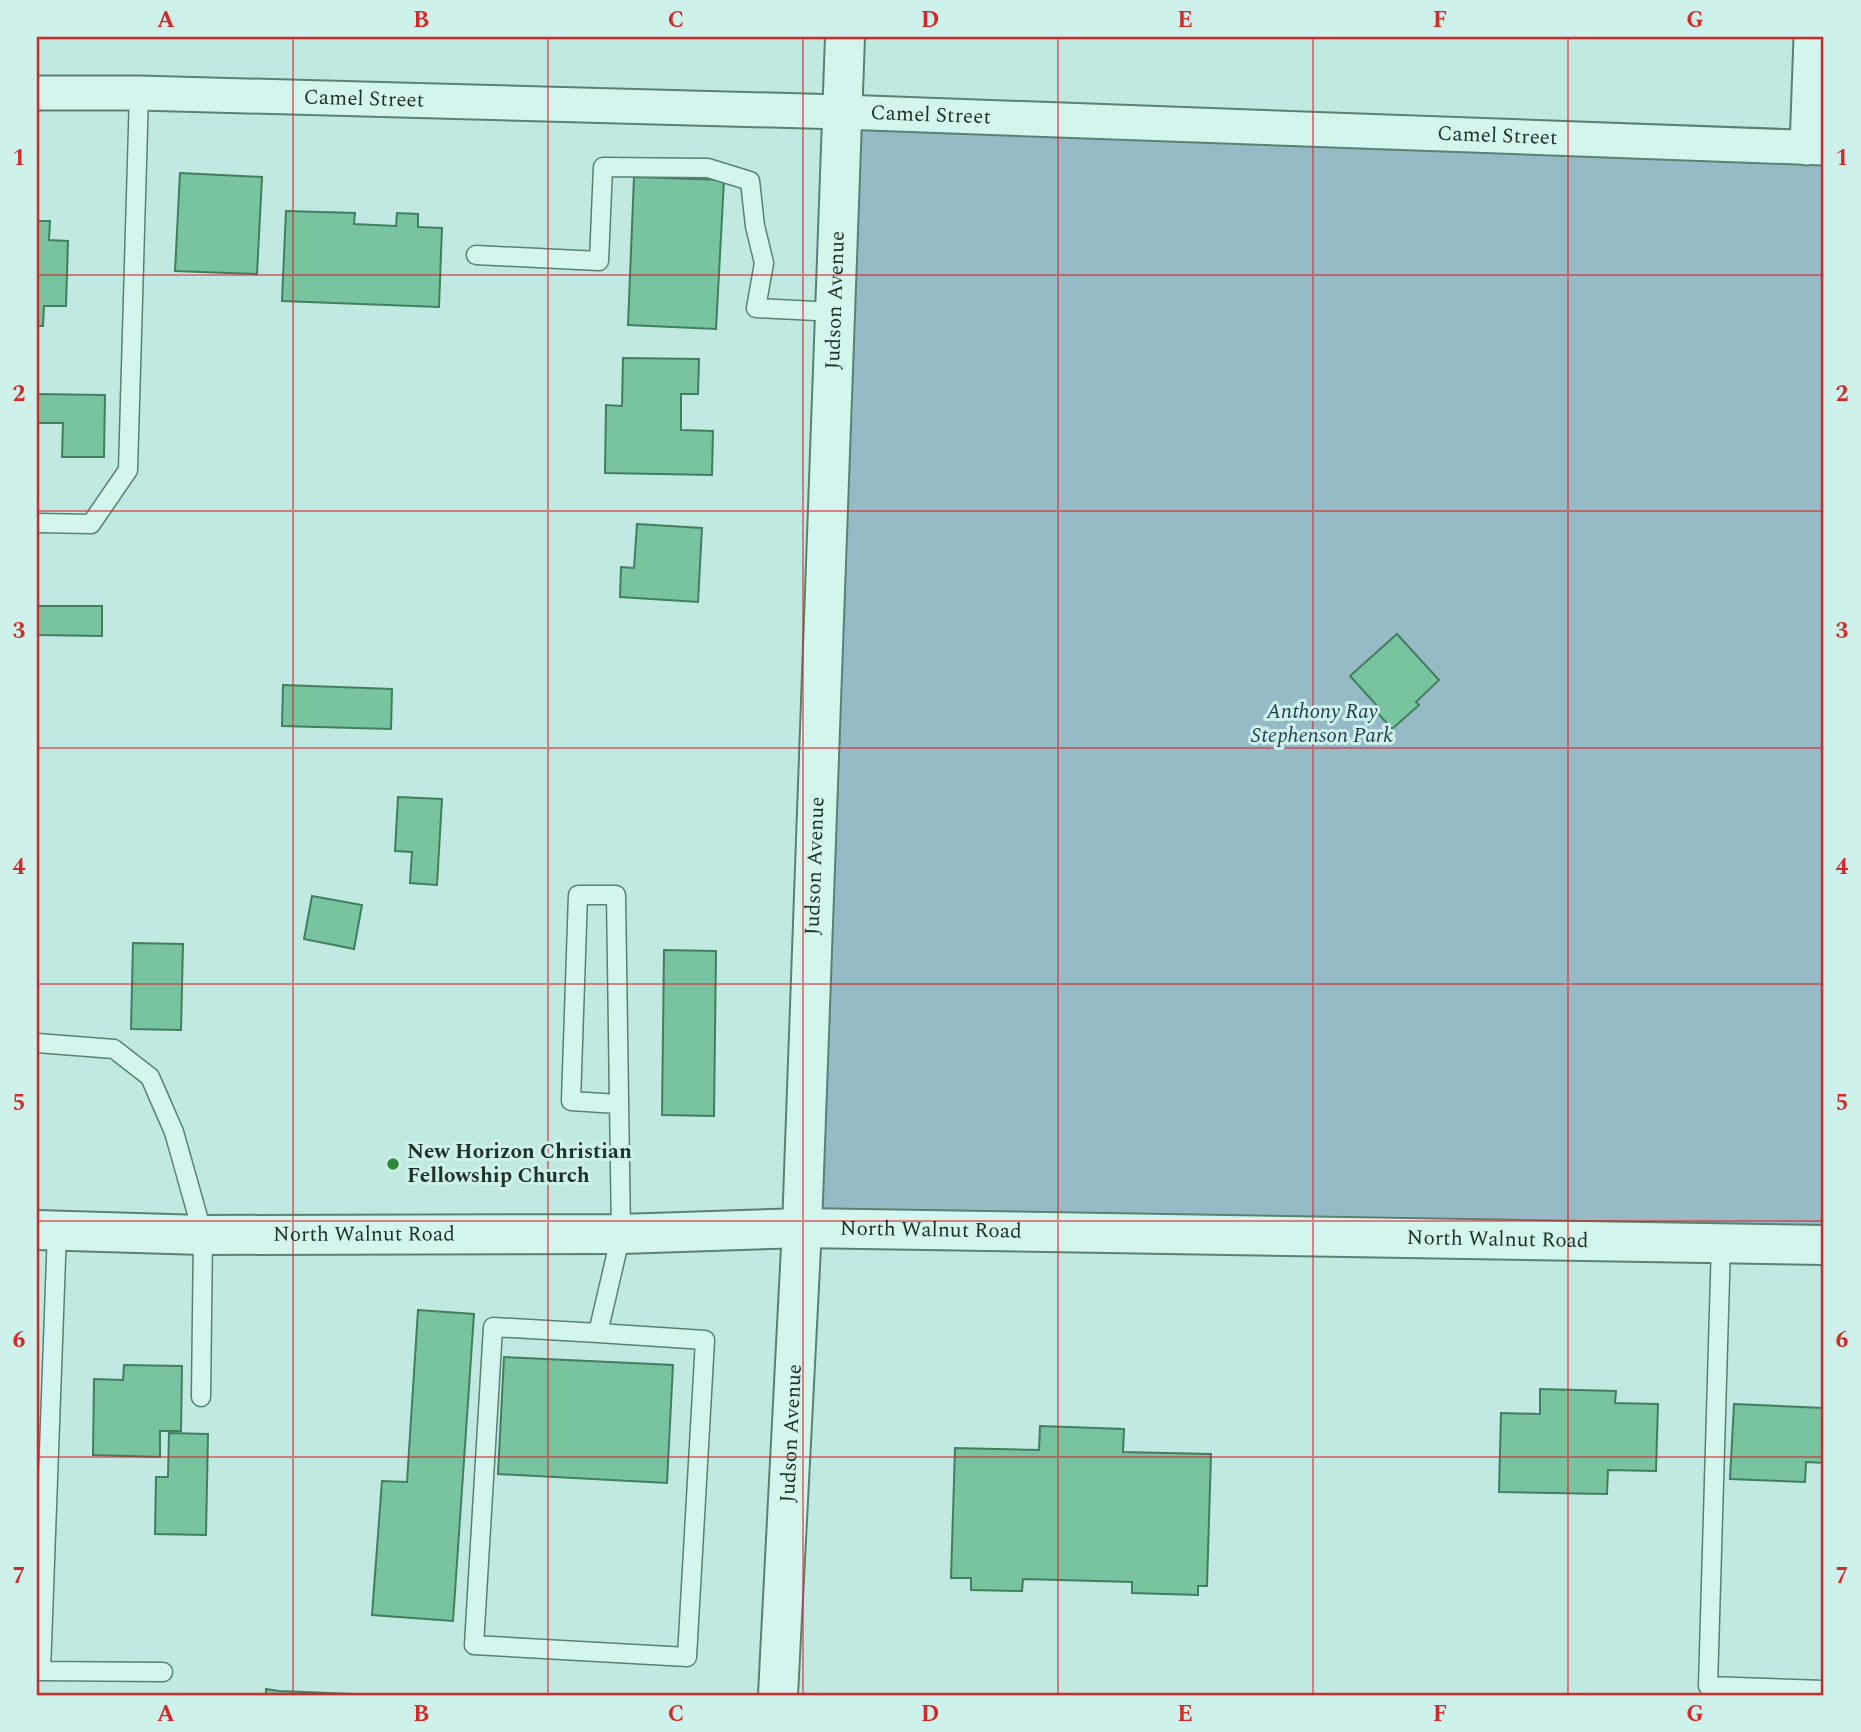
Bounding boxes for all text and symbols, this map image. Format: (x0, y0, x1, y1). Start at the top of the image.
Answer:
text: A (157, 3, 175, 38)
text: B (413, 3, 429, 38)
text: C (668, 3, 684, 38)
text: D (921, 3, 939, 38)
text: E (1177, 3, 1193, 38)
text: F (1433, 3, 1447, 38)
text: G (1686, 3, 1704, 38)
street label: Camel Street (303, 81, 425, 117)
street label: Camel Street (870, 97, 991, 133)
street label: Camel Street (1437, 118, 1558, 154)
text: 1 (13, 141, 25, 176)
text: 1 (1836, 141, 1848, 176)
street label: Judson Avenue (817, 230, 854, 370)
text: 2 (13, 377, 26, 412)
text: 2 (1836, 377, 1849, 412)
text: 3 (13, 614, 26, 649)
text: 3 (1836, 614, 1849, 649)
park label: Anthony Ray Stephenson Park (1251, 696, 1393, 752)
street label: Judson Avenue (797, 796, 834, 936)
text: 4 (13, 850, 26, 885)
text: 4 (1836, 850, 1849, 885)
text: 5 (13, 1086, 25, 1121)
text: 5 (1836, 1086, 1848, 1121)
place label: New Horizon Christian Fellowship Church (407, 1136, 632, 1192)
marker: New Horizon Christian Fellowship Church (385, 1156, 401, 1172)
street label: North Walnut Road (840, 1213, 1022, 1248)
street label: North Walnut Road (273, 1218, 455, 1251)
street label: North Walnut Road (1406, 1222, 1589, 1257)
text: 6 (13, 1323, 26, 1358)
text: 6 (1836, 1323, 1849, 1358)
street label: Judson Avenue (772, 1363, 811, 1503)
text: 7 (13, 1559, 25, 1594)
text: 7 (1836, 1559, 1848, 1594)
text: A (157, 1697, 175, 1732)
text: B (413, 1697, 429, 1732)
text: C (668, 1697, 684, 1732)
text: D (921, 1697, 939, 1732)
text: E (1177, 1697, 1193, 1732)
text: F (1433, 1697, 1447, 1732)
text: G (1686, 1697, 1704, 1732)

